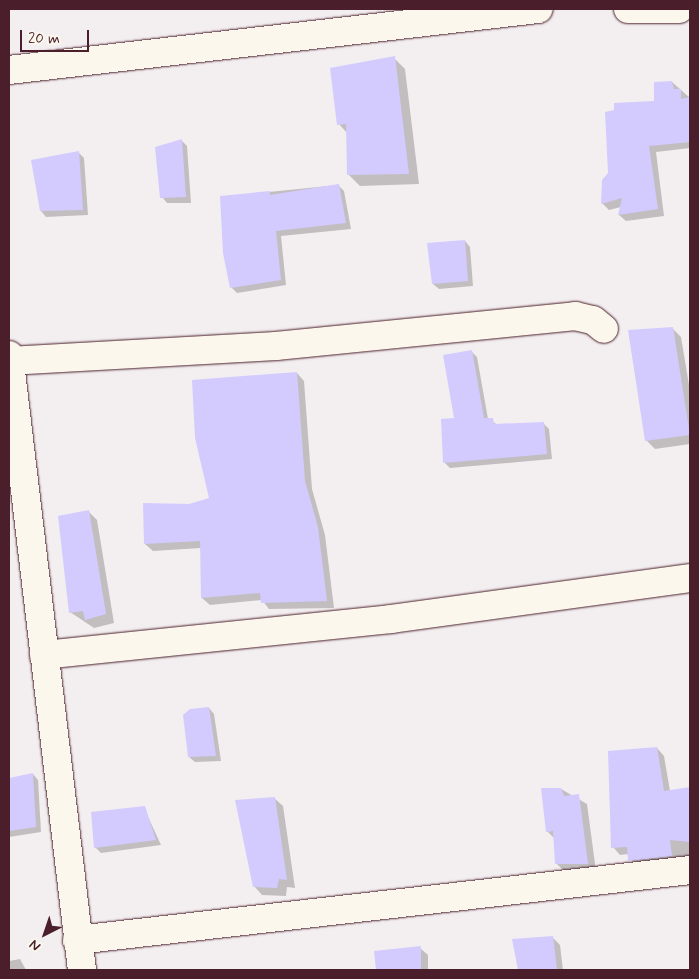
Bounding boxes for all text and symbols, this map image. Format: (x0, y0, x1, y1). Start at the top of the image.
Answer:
scale bar (22, 20, 91, 52)
text: 20 m (28, 29, 60, 49)
north arrow (20, 909, 70, 959)
text: N (26, 935, 45, 955)

